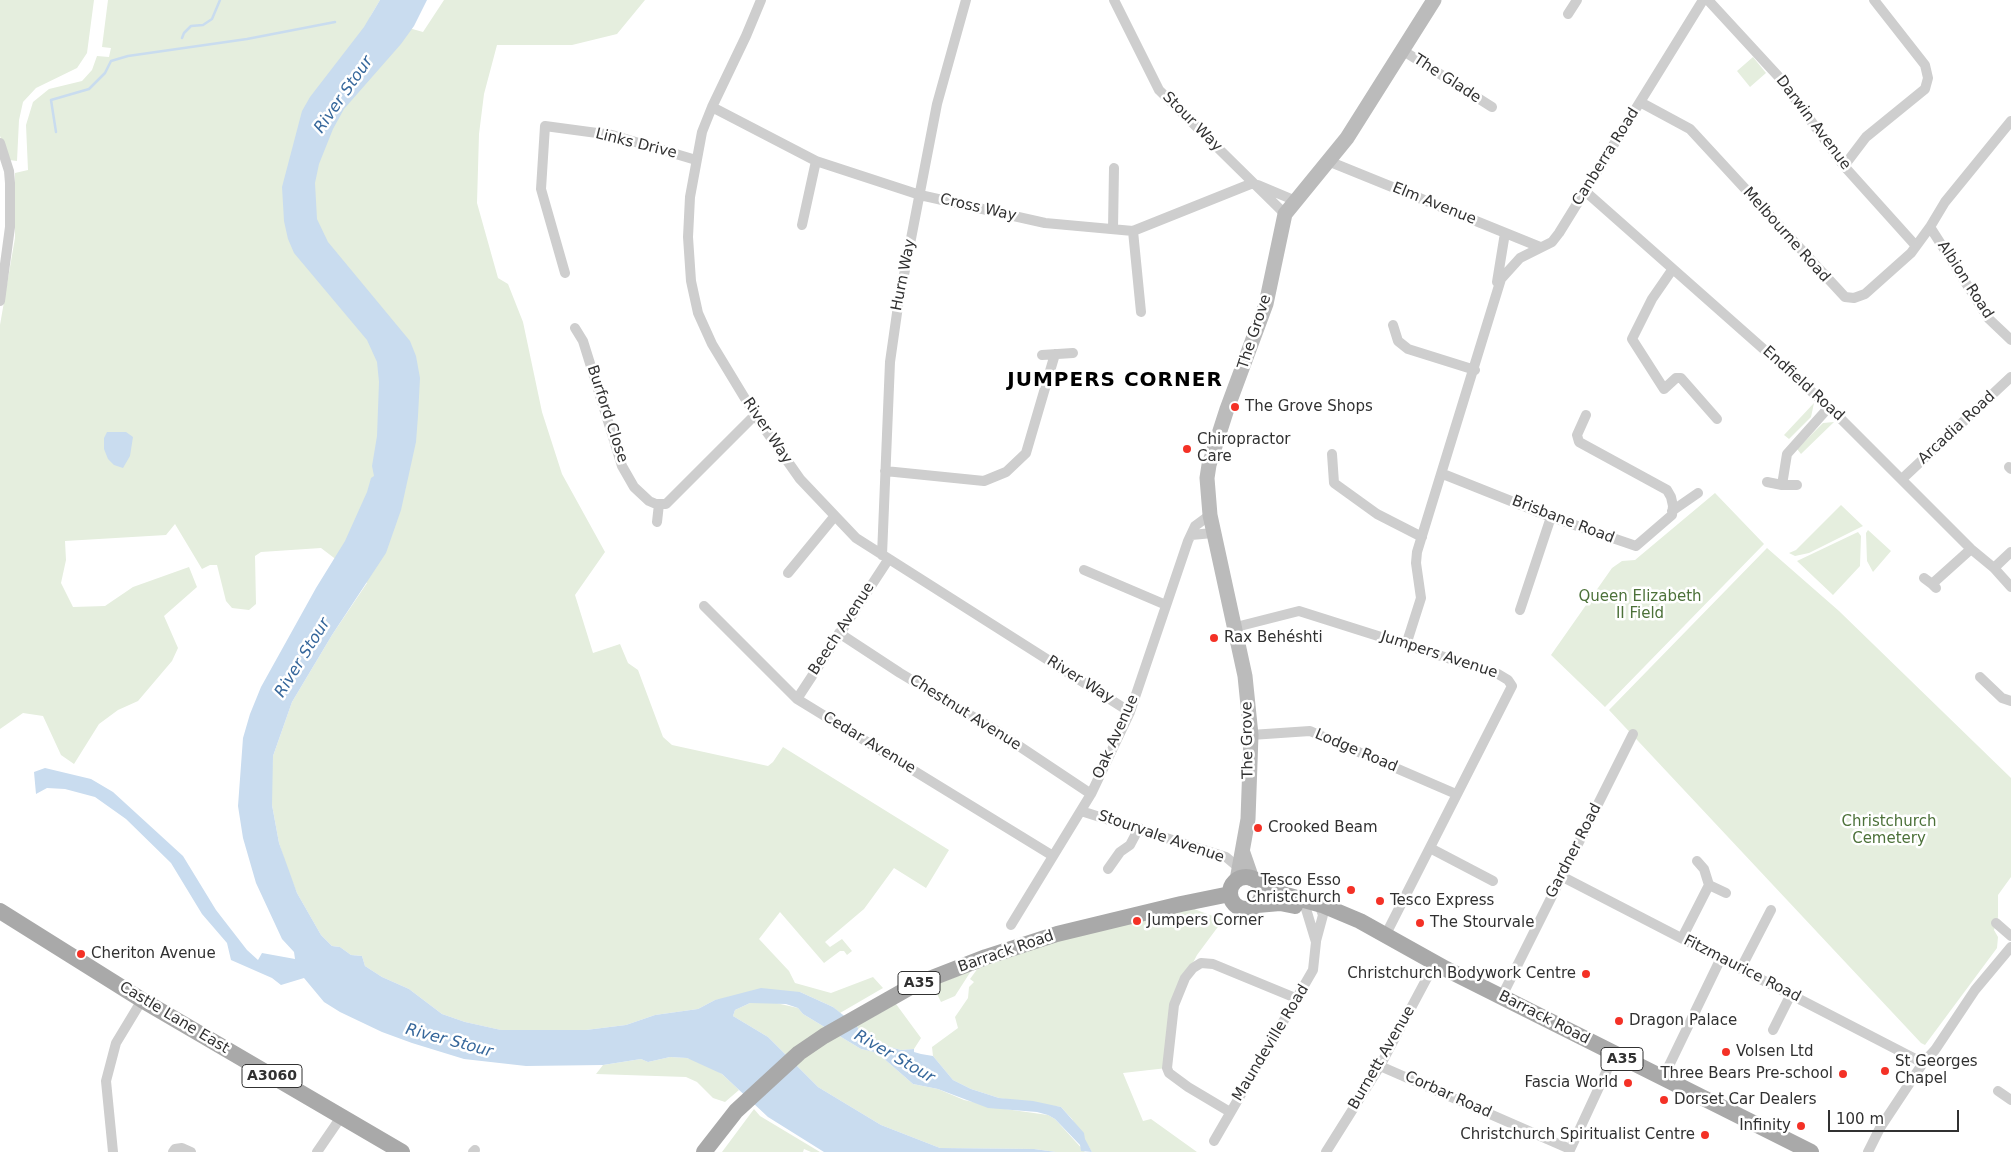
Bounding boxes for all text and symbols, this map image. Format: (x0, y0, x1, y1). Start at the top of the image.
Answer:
street label: The Glade (1410, 51, 1484, 107)
water label: River Stour (310, 53, 378, 137)
street label: Darwin Avenue (1772, 72, 1854, 174)
street label: Stour Way (1158, 88, 1226, 156)
street label: Canberra Road (1569, 105, 1643, 209)
street label: Links Drive (593, 125, 679, 163)
street label: Elm Avenue (1389, 179, 1479, 229)
street label: Melbourne Road (1739, 184, 1833, 286)
street label: Cross Way (938, 190, 1018, 226)
street label: Hurn Way (888, 237, 920, 313)
street label: Albion Road (1933, 238, 1997, 322)
street label: The Grove (1234, 292, 1276, 372)
street label: Endfield Road (1759, 343, 1847, 425)
street label: Burford Close (583, 363, 631, 465)
district label: JUMPERS CORNER (1005, 369, 1225, 393)
street label: Arcadia Road (1915, 388, 1999, 468)
street label: River Way (738, 395, 796, 467)
place label: The Grove Shops (1245, 398, 1373, 416)
marker: The Grove Shops (1229, 401, 1241, 413)
place label: Chiropractor Care (1197, 431, 1291, 466)
marker: Chiropractor Care (1181, 443, 1193, 455)
street label: Brisbane Road (1509, 492, 1617, 548)
street label: Beech Avenue (805, 579, 879, 679)
park label: Queen Elizabeth II Field (1578, 588, 1702, 623)
water label: River Stour (271, 615, 335, 701)
street label: Jumpers Avenue (1378, 628, 1500, 682)
place label: Rax Behéshti (1224, 629, 1323, 647)
marker: Rax Behéshti (1208, 632, 1220, 644)
street label: River Way (1043, 652, 1117, 708)
street label: Chestnut Avenue (906, 671, 1024, 755)
street label: Oak Avenue (1089, 692, 1143, 782)
street label: The Grove (1238, 701, 1258, 779)
street label: Cedar Avenue (819, 708, 919, 778)
street label: Lodge Road (1312, 726, 1400, 776)
street label: Gardner Road (1542, 801, 1606, 901)
street label: Stourvale Avenue (1096, 807, 1226, 867)
park label: Christchurch Cemetery (1842, 813, 1936, 848)
place label: Crooked Beam (1268, 819, 1378, 837)
marker: Crooked Beam (1252, 822, 1264, 834)
place label: Tesco Esso Christchurch (1246, 872, 1341, 907)
marker: Tesco Esso Christchurch (1345, 884, 1357, 896)
place label: Tesco Express (1390, 892, 1494, 910)
marker: Tesco Express (1374, 895, 1386, 907)
place label: Jumpers Corner (1147, 912, 1263, 930)
place label: The Stourvale (1430, 914, 1534, 932)
marker: Jumpers Corner (1131, 915, 1143, 927)
marker: The Stourvale (1414, 917, 1426, 929)
street label: Barrack Road (956, 927, 1056, 977)
street label: Fitzmaurice Road (1680, 932, 1804, 1006)
place label: Cheriton Avenue (91, 945, 216, 963)
marker: Cheriton Avenue (75, 948, 87, 960)
place label: Christchurch Bodywork Centre (1347, 965, 1576, 983)
marker: Christchurch Bodywork Centre (1580, 968, 1592, 980)
road number: A35 (898, 971, 940, 994)
street label: Castle Lane East (116, 978, 232, 1058)
street label: Maundeville Road (1229, 981, 1313, 1105)
street label: Barrack Road (1495, 987, 1593, 1049)
street label: Burnett Avenue (1345, 1003, 1419, 1113)
place label: Dragon Palace (1629, 1012, 1737, 1030)
marker: Dragon Palace (1613, 1015, 1625, 1027)
water label: River Stour (403, 1020, 495, 1062)
water label: River Stour (850, 1026, 938, 1088)
place label: Volsen Ltd (1736, 1043, 1814, 1061)
marker: Volsen Ltd (1720, 1046, 1732, 1058)
road number: A35 (1601, 1048, 1643, 1070)
place label: St Georges Chapel (1895, 1053, 1978, 1088)
road number: A3060 (242, 1064, 302, 1088)
place label: Three Bears Pre-school (1660, 1065, 1833, 1083)
marker: St Georges Chapel (1879, 1065, 1891, 1077)
street label: Corbar Road (1402, 1068, 1494, 1122)
marker: Three Bears Pre-school (1837, 1068, 1849, 1080)
place label: Fascia World (1524, 1074, 1618, 1092)
marker: Fascia World (1622, 1077, 1634, 1089)
place label: Dorset Car Dealers (1674, 1091, 1817, 1109)
marker: Dorset Car Dealers (1658, 1094, 1670, 1106)
scale bar (1831, 1100, 1962, 1132)
text: 100 m (1836, 1110, 1884, 1128)
place label: Infinity (1739, 1117, 1791, 1135)
marker: Infinity (1795, 1120, 1807, 1132)
place label: Christchurch Spiritualist Centre (1460, 1126, 1695, 1144)
marker: Christchurch Spiritualist Centre (1699, 1129, 1711, 1141)

